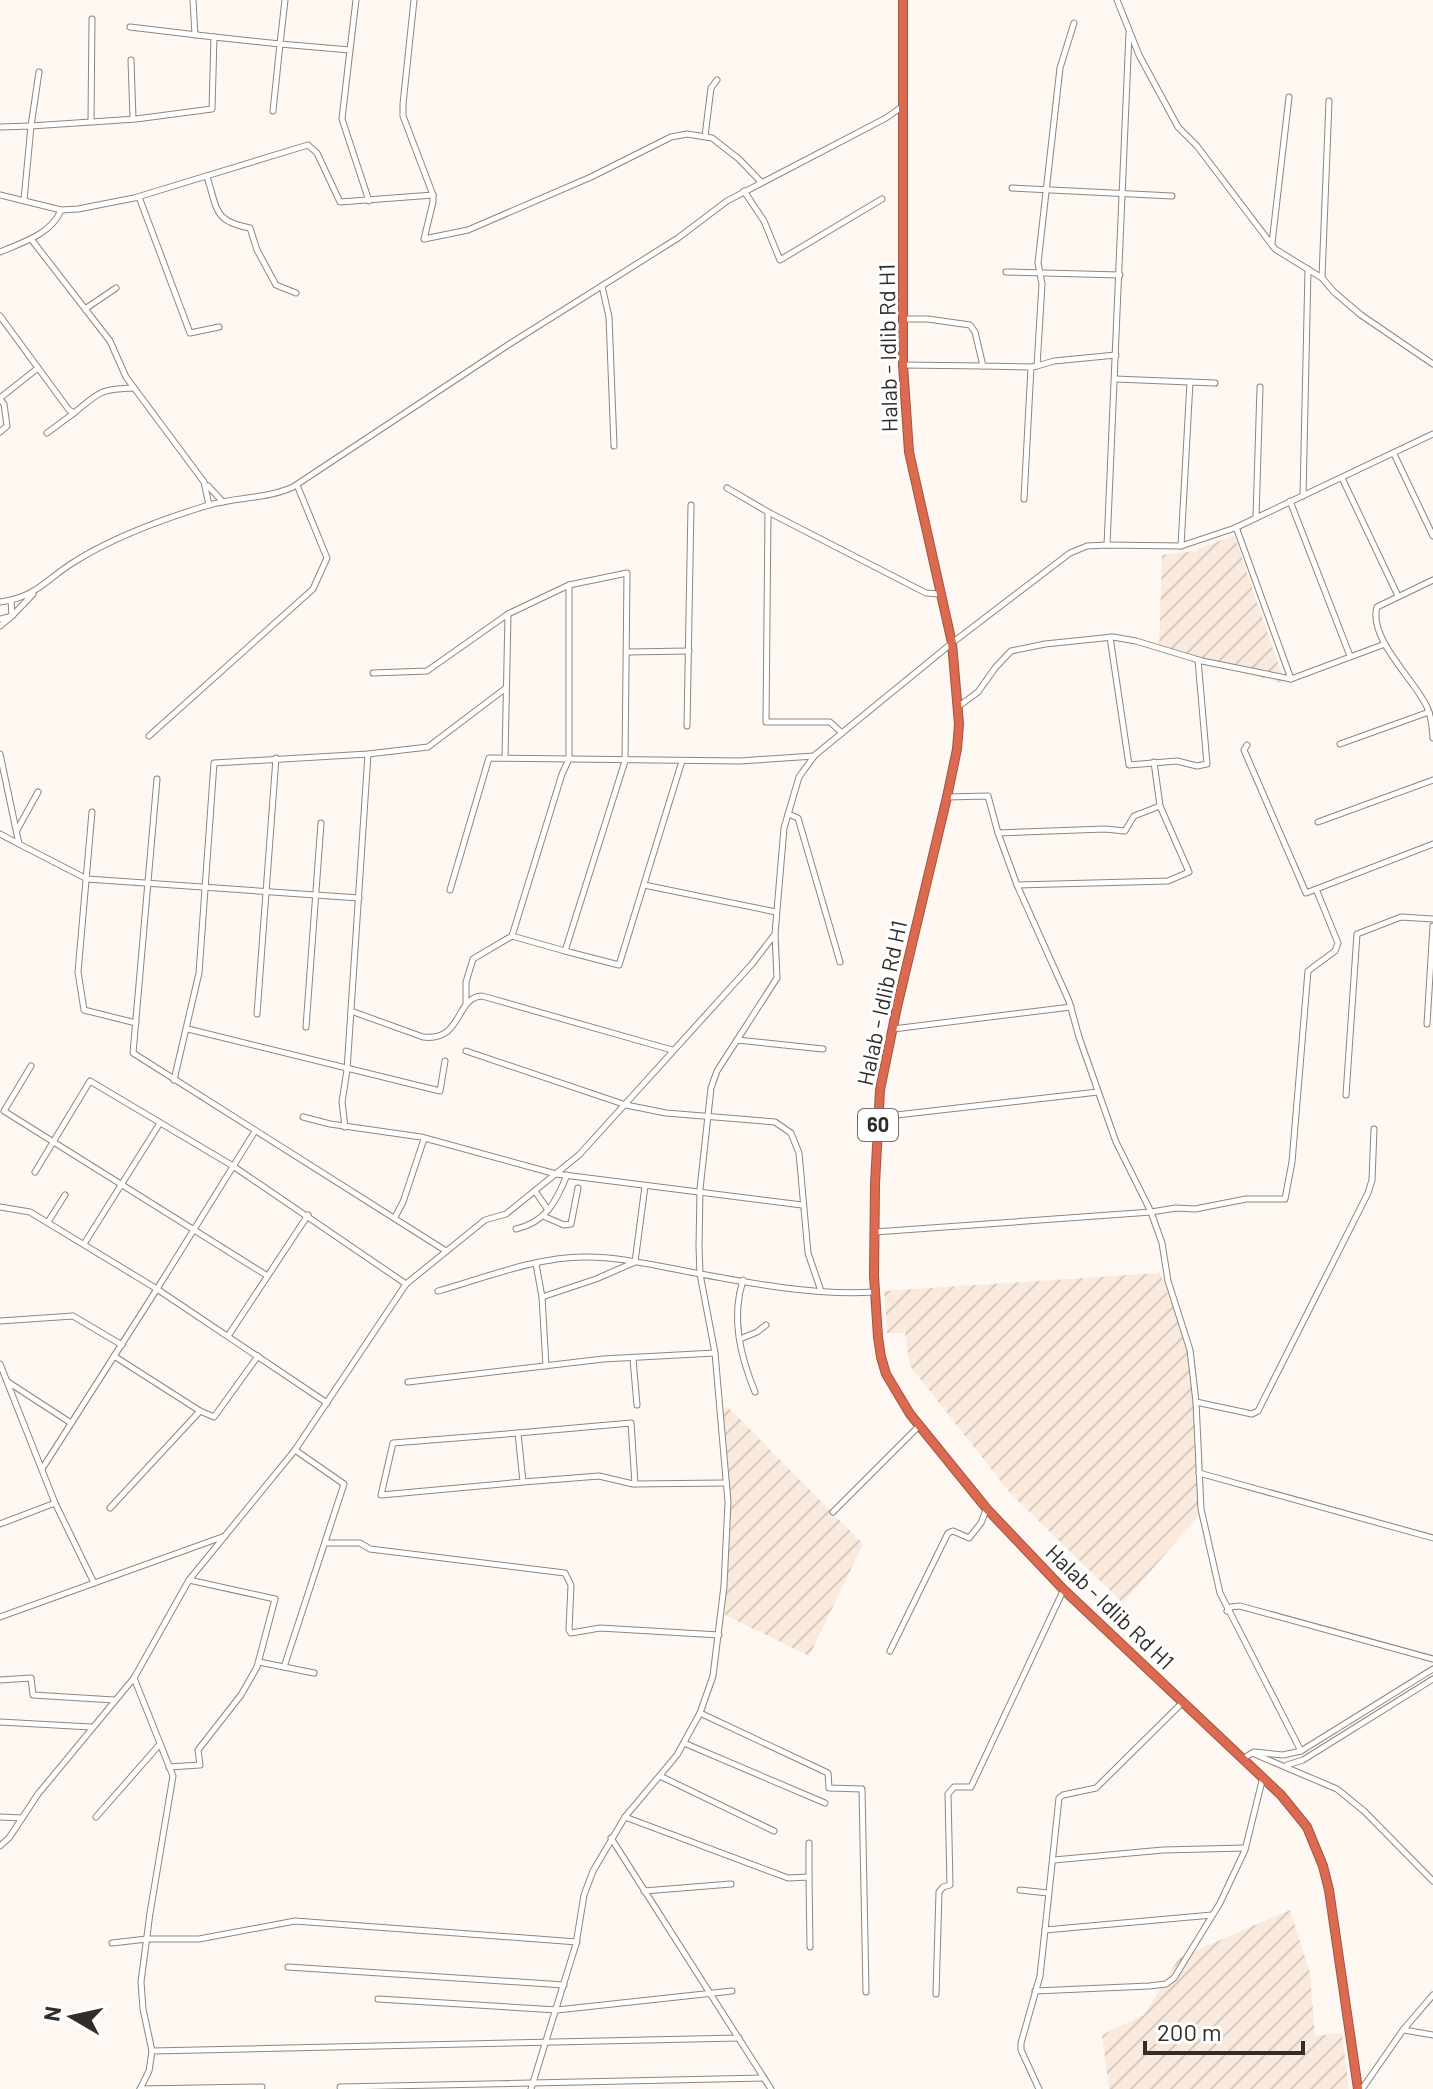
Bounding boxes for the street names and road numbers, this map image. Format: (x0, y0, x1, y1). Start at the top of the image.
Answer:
street label: Halab - Idlib Rd H1 (873, 264, 901, 432)
street label: Halab - Idlib Rd H1 (851, 918, 911, 1088)
road number: 60 (858, 1109, 898, 1141)
street label: Halab - Idlib Rd H1 (1041, 1539, 1180, 1674)

